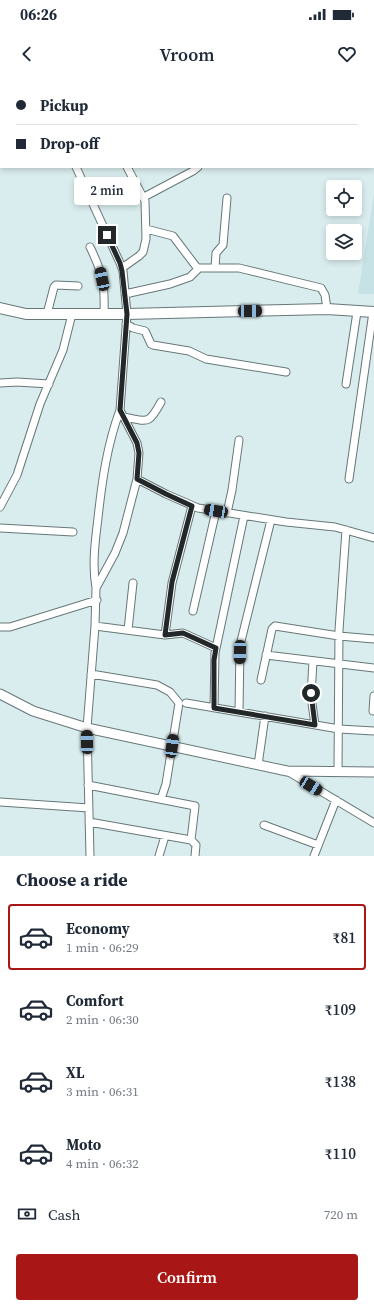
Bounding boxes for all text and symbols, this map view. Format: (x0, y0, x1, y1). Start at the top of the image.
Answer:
text: 06:26 (20, 4, 57, 25)
text: Vroom (159, 42, 215, 67)
icon: back (16, 43, 38, 65)
icon: heart (336, 43, 358, 65)
text: Pickup (40, 95, 88, 116)
text: Drop-off (40, 133, 99, 154)
callout: 2 min (74, 177, 140, 205)
map controls (326, 180, 362, 260)
button: locate (326, 180, 362, 216)
text: 2 min (90, 182, 124, 199)
button: layers (326, 224, 362, 260)
route end (98, 226, 116, 244)
car (94, 266, 110, 292)
car (238, 305, 262, 317)
car (203, 503, 229, 519)
car (234, 640, 246, 664)
route start (302, 684, 320, 702)
car (81, 730, 93, 754)
car (164, 733, 180, 759)
car (298, 775, 324, 797)
text: Choose a ride (16, 867, 128, 892)
text: Economy (66, 918, 130, 939)
icon: car (18, 919, 54, 955)
text: ₹81 (333, 927, 356, 948)
text: 1 min · 06:29 (66, 939, 139, 956)
text: Comfort (66, 990, 124, 1011)
icon: car (18, 991, 54, 1027)
text: ₹109 (325, 999, 356, 1020)
text: 2 min · 06:30 (66, 1011, 139, 1028)
text: XL (66, 1062, 85, 1083)
icon: car (18, 1063, 54, 1099)
text: ₹138 (325, 1071, 356, 1092)
text: 3 min · 06:31 (66, 1083, 139, 1100)
text: Moto (66, 1134, 101, 1155)
icon: car (18, 1135, 54, 1171)
text: ₹110 (325, 1143, 356, 1164)
text: 4 min · 06:32 (66, 1155, 139, 1172)
icon: cash (16, 1203, 38, 1225)
text: Cash (48, 1204, 80, 1225)
text: 720 m (324, 1206, 358, 1223)
button: Confirm (16, 1254, 358, 1300)

